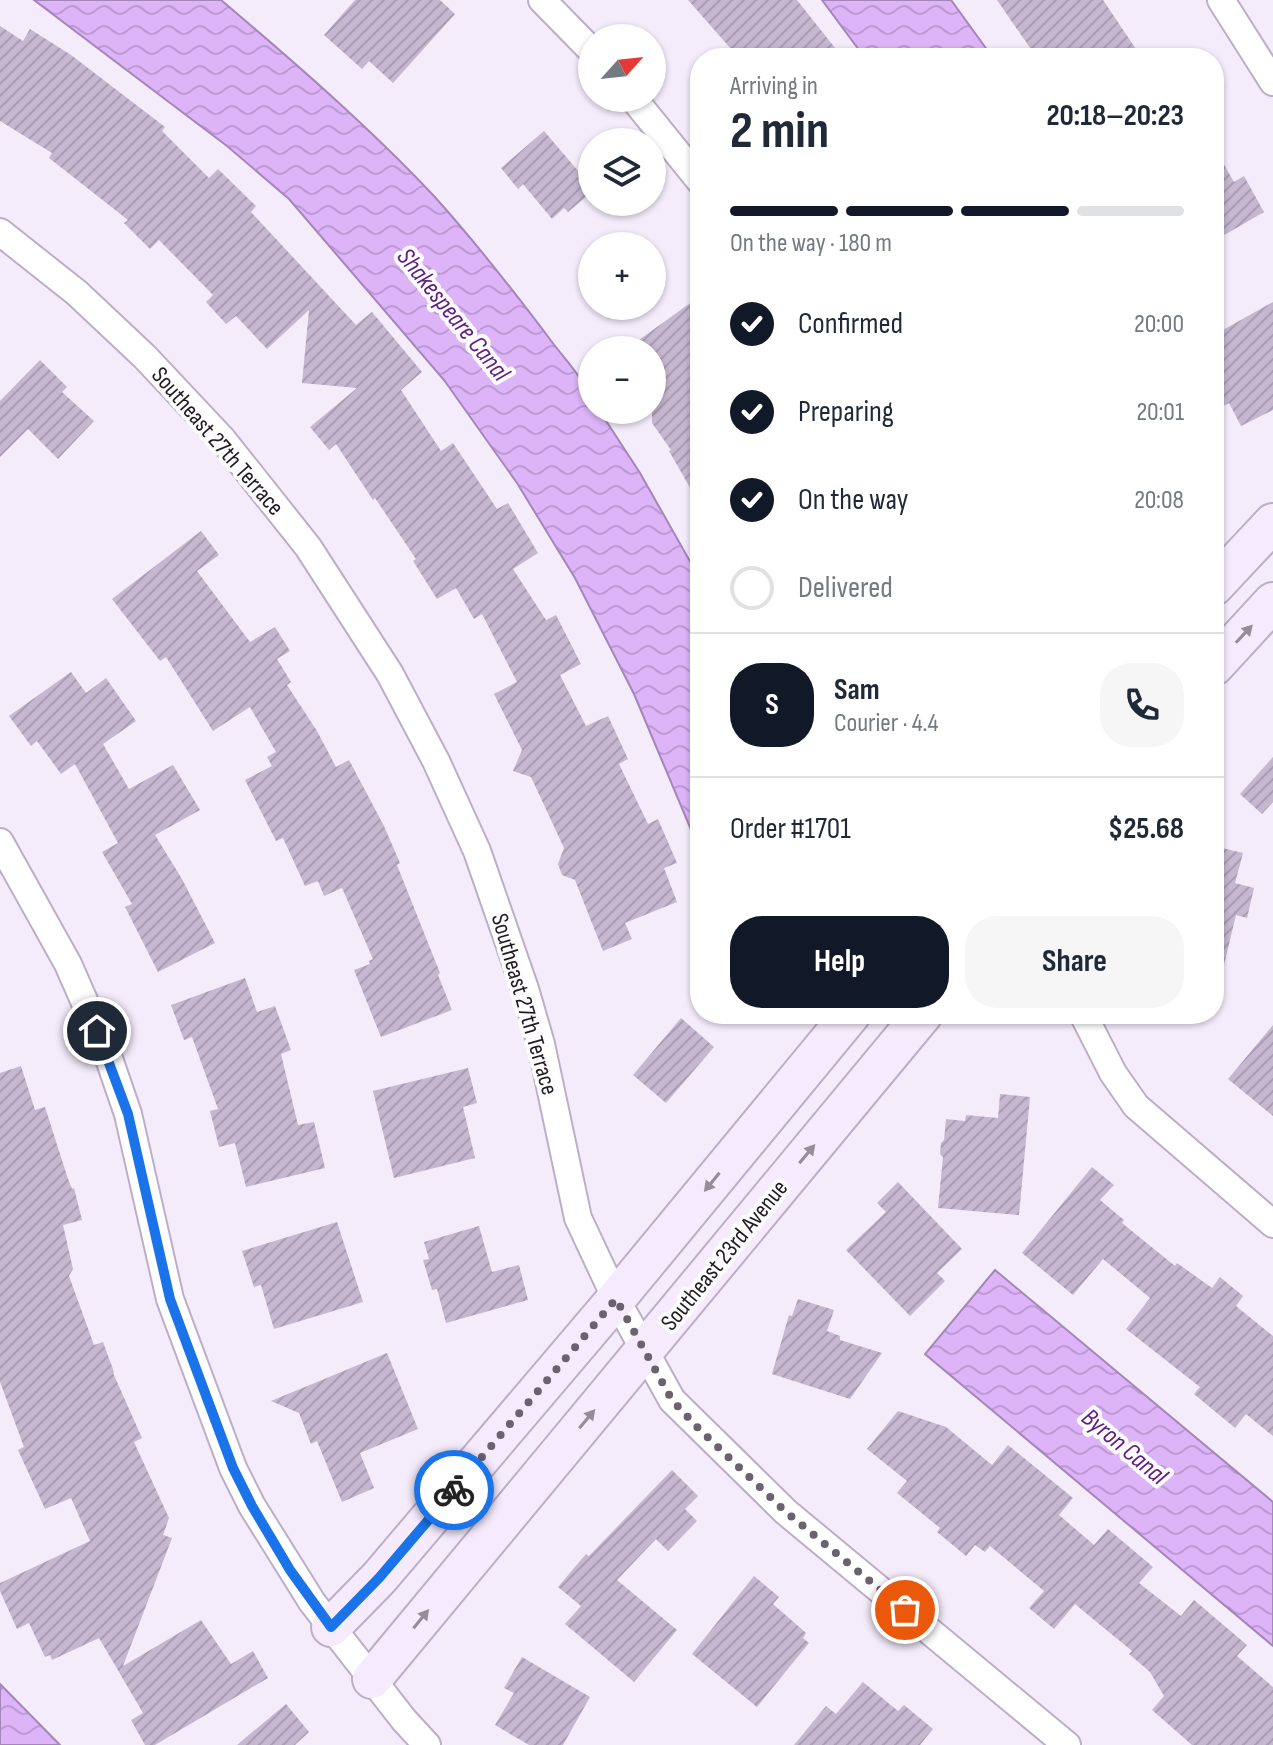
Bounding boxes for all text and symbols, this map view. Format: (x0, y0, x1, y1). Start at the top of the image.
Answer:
north arrow (578, 24, 666, 112)
map controls (578, 24, 666, 424)
text: Arriving in (730, 71, 818, 102)
text: 20:18–20:23 (1046, 98, 1184, 134)
text: 2 min (730, 100, 829, 163)
button: layers (578, 128, 666, 216)
text: On the way · 180 m (730, 228, 892, 259)
button: + (578, 232, 666, 320)
water label: Shakespeare Canal (390, 242, 517, 389)
icon: check (730, 302, 774, 346)
text: Confirmed (798, 306, 903, 342)
text: 20:00 (1134, 309, 1184, 340)
button: − (578, 336, 666, 424)
street label: Southeast 27th Terrace (145, 361, 290, 521)
icon: check (730, 390, 774, 434)
text: Preparing (798, 394, 894, 430)
text: 20:01 (1136, 397, 1184, 428)
icon: check (730, 478, 774, 522)
text: On the way (798, 482, 908, 518)
text: 20:08 (1134, 485, 1184, 516)
text: Delivered (798, 570, 893, 606)
one-way arrow (1234, 625, 1252, 644)
button: phone (1100, 663, 1184, 747)
text: Sam (834, 672, 880, 708)
text: S (765, 687, 779, 723)
text: Courier · 4.4 (834, 708, 938, 739)
text: Order #1701 (730, 811, 851, 847)
text: $25.68 (1108, 811, 1184, 847)
street label: Southeast 27th Terrace (485, 910, 564, 1098)
button: Help (730, 916, 949, 1008)
button: Share (965, 916, 1184, 1008)
pin (63, 997, 131, 1065)
icon: home (75, 1009, 119, 1053)
one-way arrow (798, 1145, 815, 1165)
one-way arrow (704, 1172, 721, 1192)
street label: Southeast 23rd Avenue (655, 1174, 794, 1337)
water label: Byron Canal (1075, 1402, 1174, 1493)
one-way arrow (578, 1409, 595, 1429)
courier (414, 1450, 494, 1530)
icon: bike (432, 1468, 476, 1512)
pin (871, 1576, 939, 1644)
icon: bag (883, 1588, 927, 1632)
one-way arrow (412, 1609, 429, 1629)

